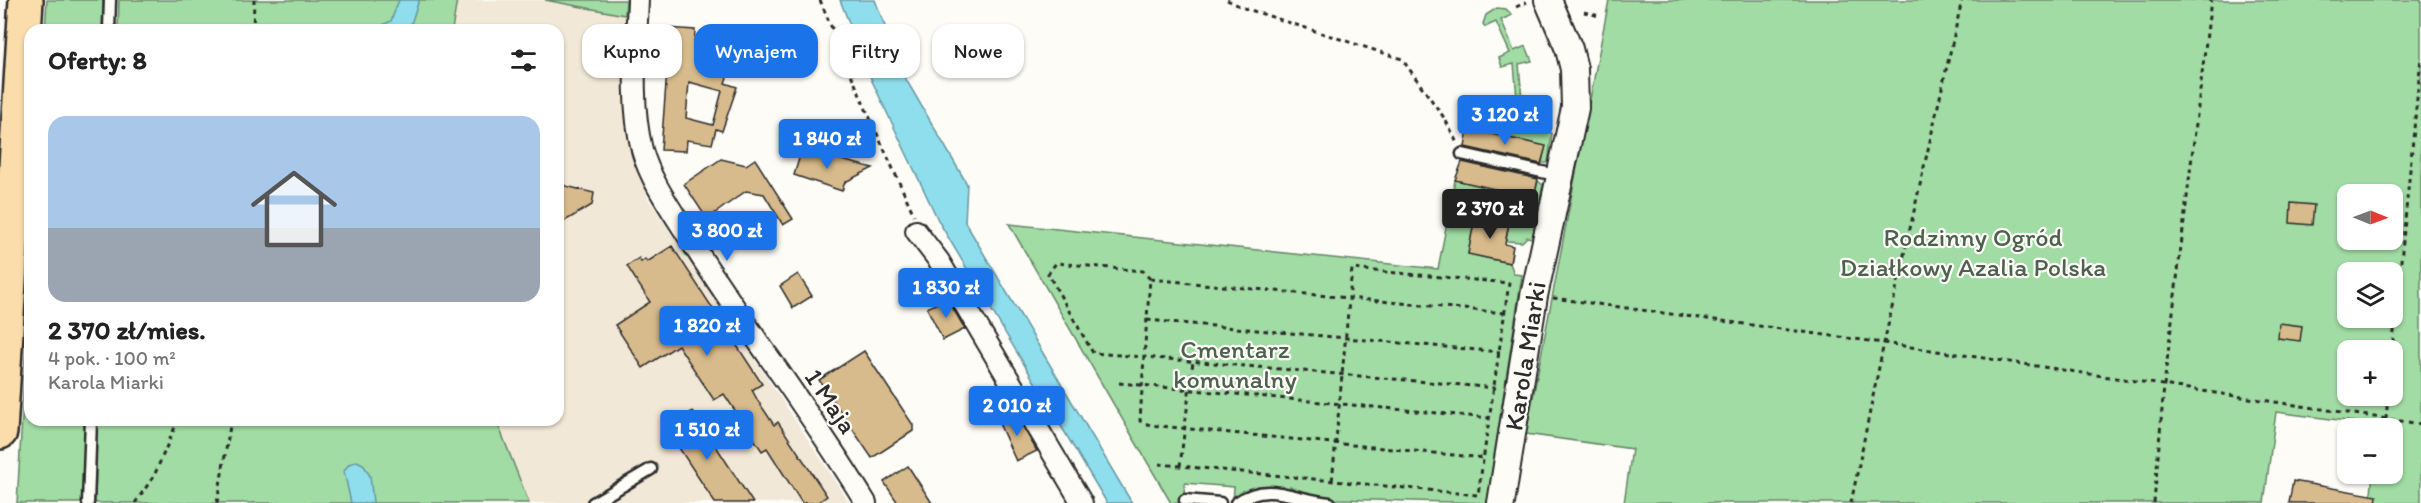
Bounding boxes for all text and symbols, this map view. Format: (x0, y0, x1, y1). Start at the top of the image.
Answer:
chip: Kupno (582, 24, 682, 78)
chip: Wynajem (694, 24, 818, 78)
chip: Filtry (830, 24, 920, 78)
chip: Nowe (932, 24, 1024, 78)
text: Oferty: 8 (48, 44, 147, 76)
icon: filters (507, 44, 540, 77)
pin: 3 120 zł (1443, 95, 1567, 146)
text: 3 120 zł (1471, 102, 1539, 126)
pin: 1 840 zł (765, 119, 889, 170)
text: 1 840 zł (793, 126, 861, 150)
icon: home (240, 155, 348, 263)
north arrow (2337, 184, 2403, 250)
map controls (2337, 184, 2403, 484)
pin: 2 370 zł (1428, 189, 1552, 240)
text: 2 370 zł (1456, 196, 1524, 220)
pin: 3 800 zł (665, 211, 789, 262)
text: 3 800 zł (692, 218, 762, 242)
park label: Rodzinny Ogród Działkowy Azalia Polska (1840, 221, 2106, 283)
button: layers (2337, 262, 2403, 328)
pin: 1 830 zł (884, 268, 1008, 319)
text: 1 830 zł (912, 275, 980, 299)
street label: Karola Miarki (1497, 279, 1553, 433)
pin: 1 820 zł (645, 306, 769, 357)
text: 1 820 zł (673, 313, 741, 337)
text: 2 370 zł/mies. (48, 314, 206, 346)
park label: Cmentarz komunalny (1173, 333, 1297, 395)
button: + (2337, 340, 2403, 406)
text: 4 pok. · 100 m² (48, 346, 176, 370)
street label: 1 Maja (798, 363, 864, 440)
text: Karola Miarki (48, 370, 164, 394)
pin: 2 010 zł (955, 386, 1079, 437)
text: 2 010 zł (983, 393, 1051, 417)
pin: 1 510 zł (645, 410, 769, 461)
text: 1 510 zł (674, 417, 740, 441)
button: − (2337, 418, 2403, 484)

